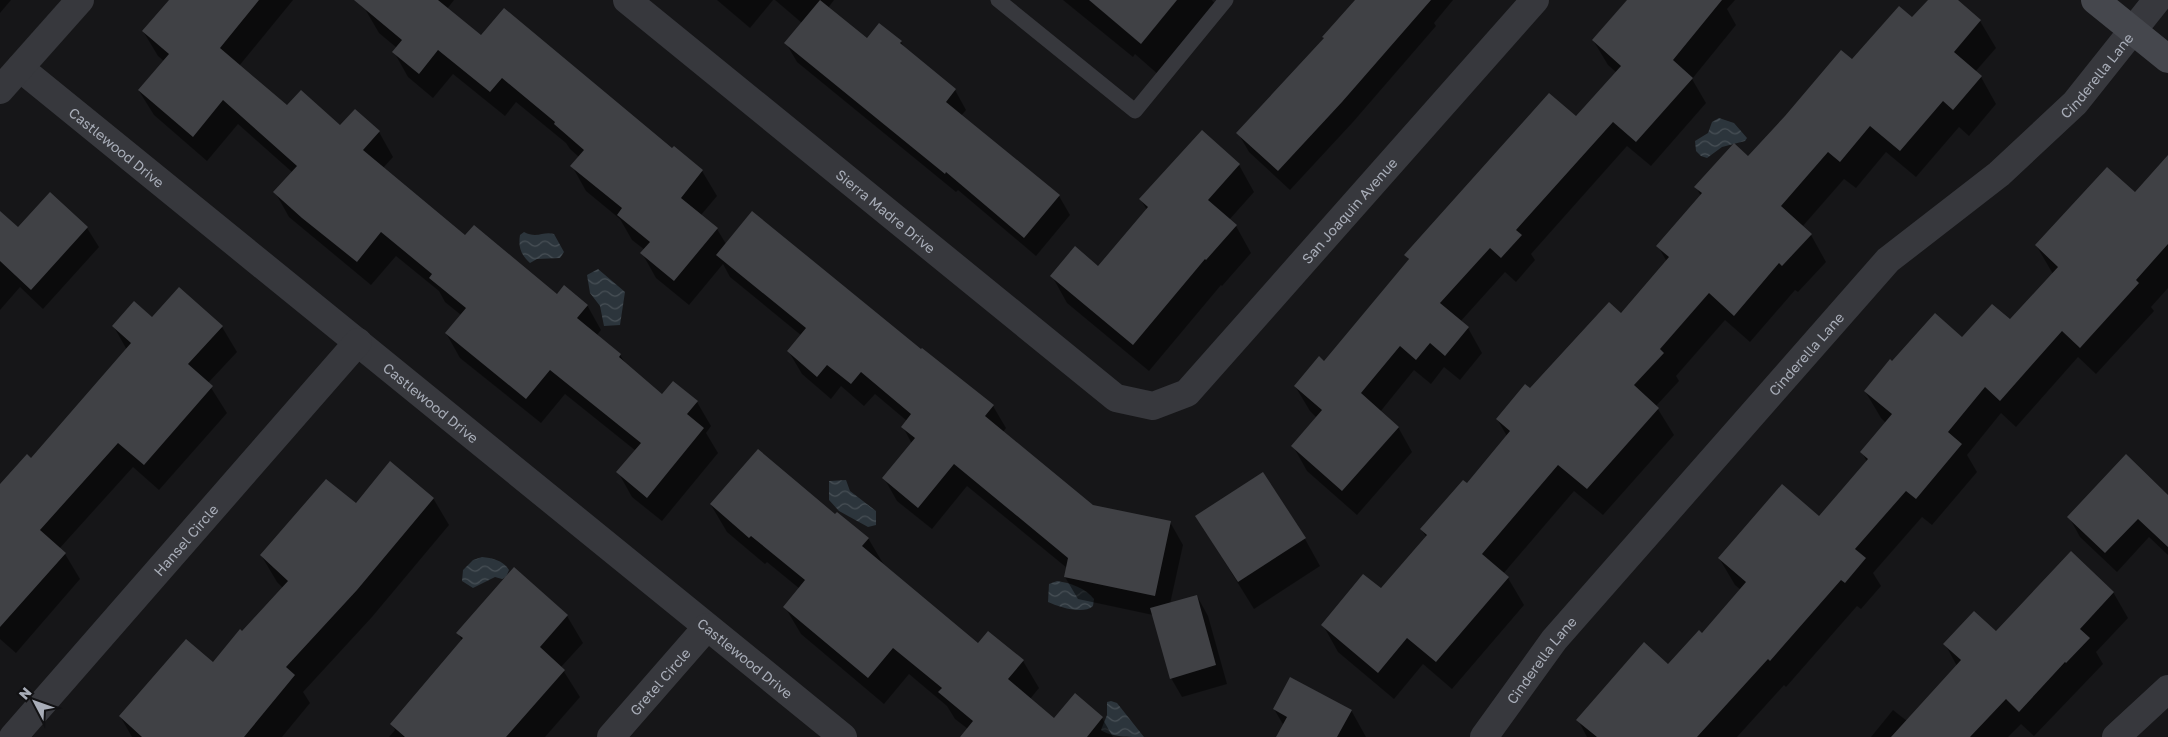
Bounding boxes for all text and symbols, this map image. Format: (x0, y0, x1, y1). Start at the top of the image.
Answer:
street label: Cinderella Lane (2056, 29, 2136, 121)
street label: Castlewood Drive (66, 103, 168, 191)
street label: San Joaquin Avenue (1298, 154, 1400, 267)
street label: Sierra Madre Drive (833, 165, 939, 256)
street label: Cinderella Lane (1765, 308, 1847, 399)
street label: Castlewood Drive (380, 359, 482, 446)
street label: Hansel Circle (150, 500, 221, 579)
street label: Cinderella Lane (1502, 613, 1580, 707)
street label: Castlewood Drive (695, 614, 797, 701)
street label: Gretel Circle (626, 644, 694, 718)
north arrow (10, 677, 60, 727)
text: N (15, 684, 35, 703)

